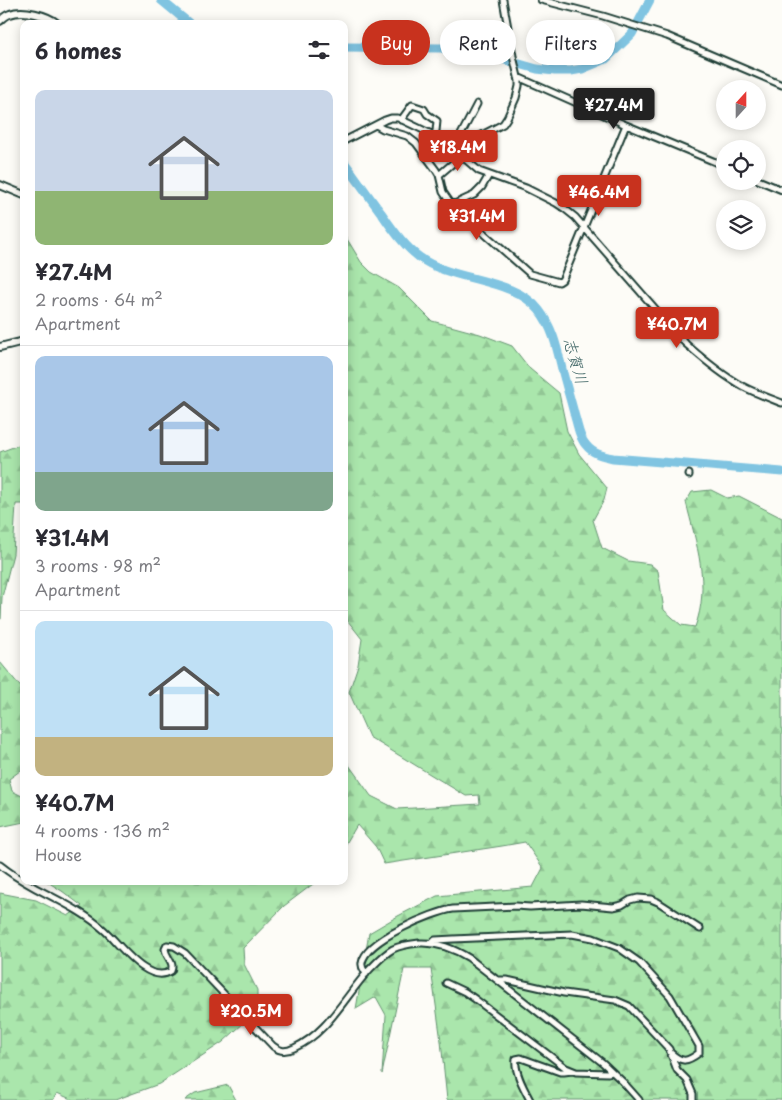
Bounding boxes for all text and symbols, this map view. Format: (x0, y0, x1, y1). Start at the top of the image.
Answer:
chip: Buy (362, 20, 430, 65)
chip: Rent (440, 20, 516, 65)
chip: Filters (526, 20, 615, 65)
text: 6 homes (35, 34, 121, 66)
icon: filters (305, 36, 333, 64)
north arrow (716, 80, 766, 130)
map controls (716, 80, 766, 250)
pin: ¥27.4M (573, 88, 655, 130)
text: ¥27.4M (585, 92, 643, 116)
icon: home (139, 123, 229, 213)
pin: ¥18.4M (417, 130, 499, 172)
text: ¥18.4M (430, 134, 486, 158)
button: locate (716, 140, 766, 190)
pin: ¥46.4M (558, 174, 640, 217)
text: ¥46.4M (568, 179, 630, 203)
pin: ¥31.4M (436, 198, 518, 241)
button: layers (716, 200, 766, 250)
text: ¥31.4M (449, 203, 505, 227)
text: ¥27.4M (35, 255, 112, 287)
text: 2 rooms · 64 m² (35, 287, 163, 311)
pin: ¥40.7M (636, 306, 718, 349)
text: Apartment (35, 311, 120, 335)
text: ¥40.7M (647, 311, 707, 335)
water label: 志賀川 (559, 334, 595, 387)
icon: home (139, 388, 229, 478)
text: ¥31.4M (35, 521, 109, 553)
text: 3 rooms · 98 m² (35, 553, 161, 577)
text: Apartment (35, 577, 120, 601)
icon: home (139, 653, 229, 743)
text: ¥40.7M (35, 786, 115, 818)
text: 4 rooms · 136 m² (35, 818, 170, 842)
text: House (35, 842, 82, 866)
pin: ¥20.5M (210, 994, 292, 1036)
text: ¥20.5M (220, 998, 282, 1022)

